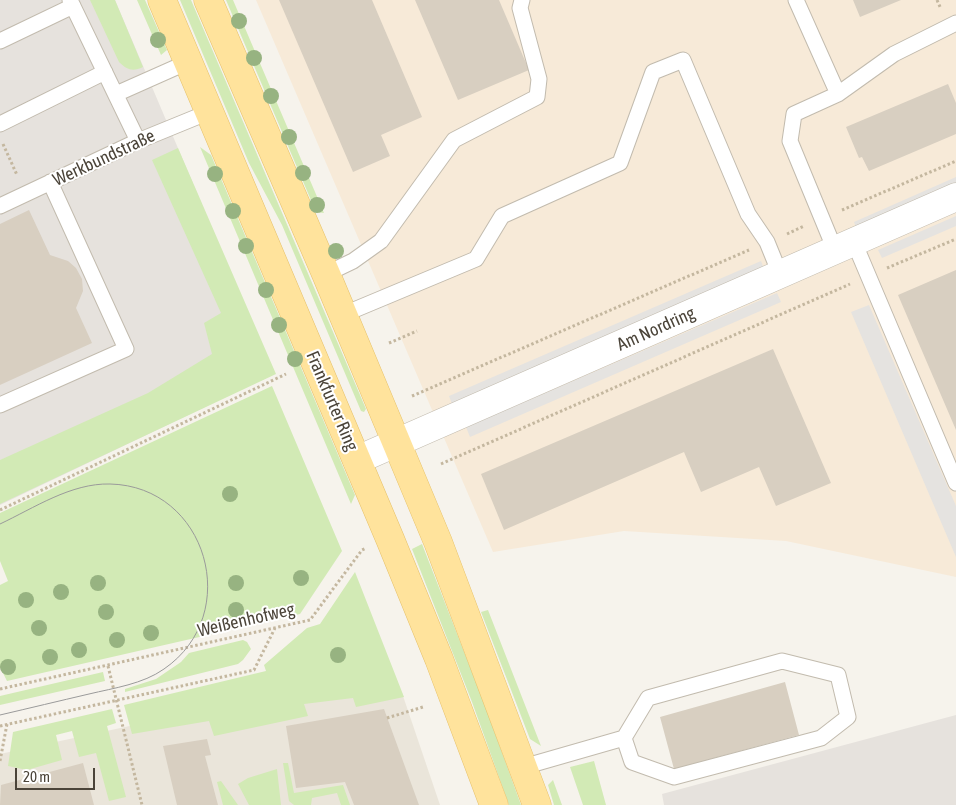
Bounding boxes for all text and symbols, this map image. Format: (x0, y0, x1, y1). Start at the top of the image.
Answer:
street label: Werkbundstraße (50, 125, 158, 191)
street label: Am Nordring (614, 302, 698, 356)
street label: Frankfurter Ring (301, 348, 363, 454)
street label: Weißenhofweg (195, 598, 297, 642)
scale bar (18, 758, 98, 790)
text: 20 m (23, 768, 50, 785)

